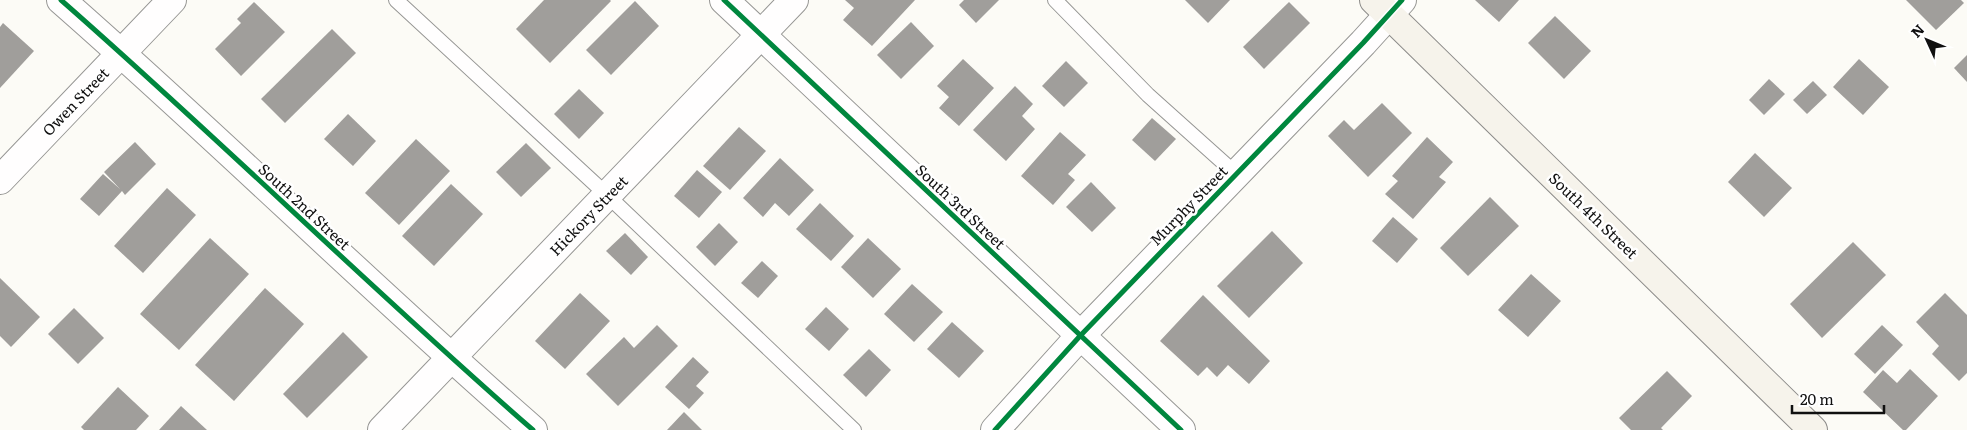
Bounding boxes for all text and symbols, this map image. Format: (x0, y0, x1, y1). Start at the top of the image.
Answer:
north arrow (1902, 15, 1952, 65)
text: N (1906, 19, 1928, 41)
street label: Owen Street (36, 62, 114, 140)
street label: South 2nd Street (254, 157, 356, 255)
street label: South 3rd Street (911, 158, 1011, 254)
street label: Murphy Street (1144, 160, 1232, 250)
street label: South 4th Street (1544, 166, 1644, 264)
street label: Hickory Street (544, 170, 632, 260)
scale bar (1792, 382, 1884, 414)
text: 20 m (1800, 387, 1834, 410)

